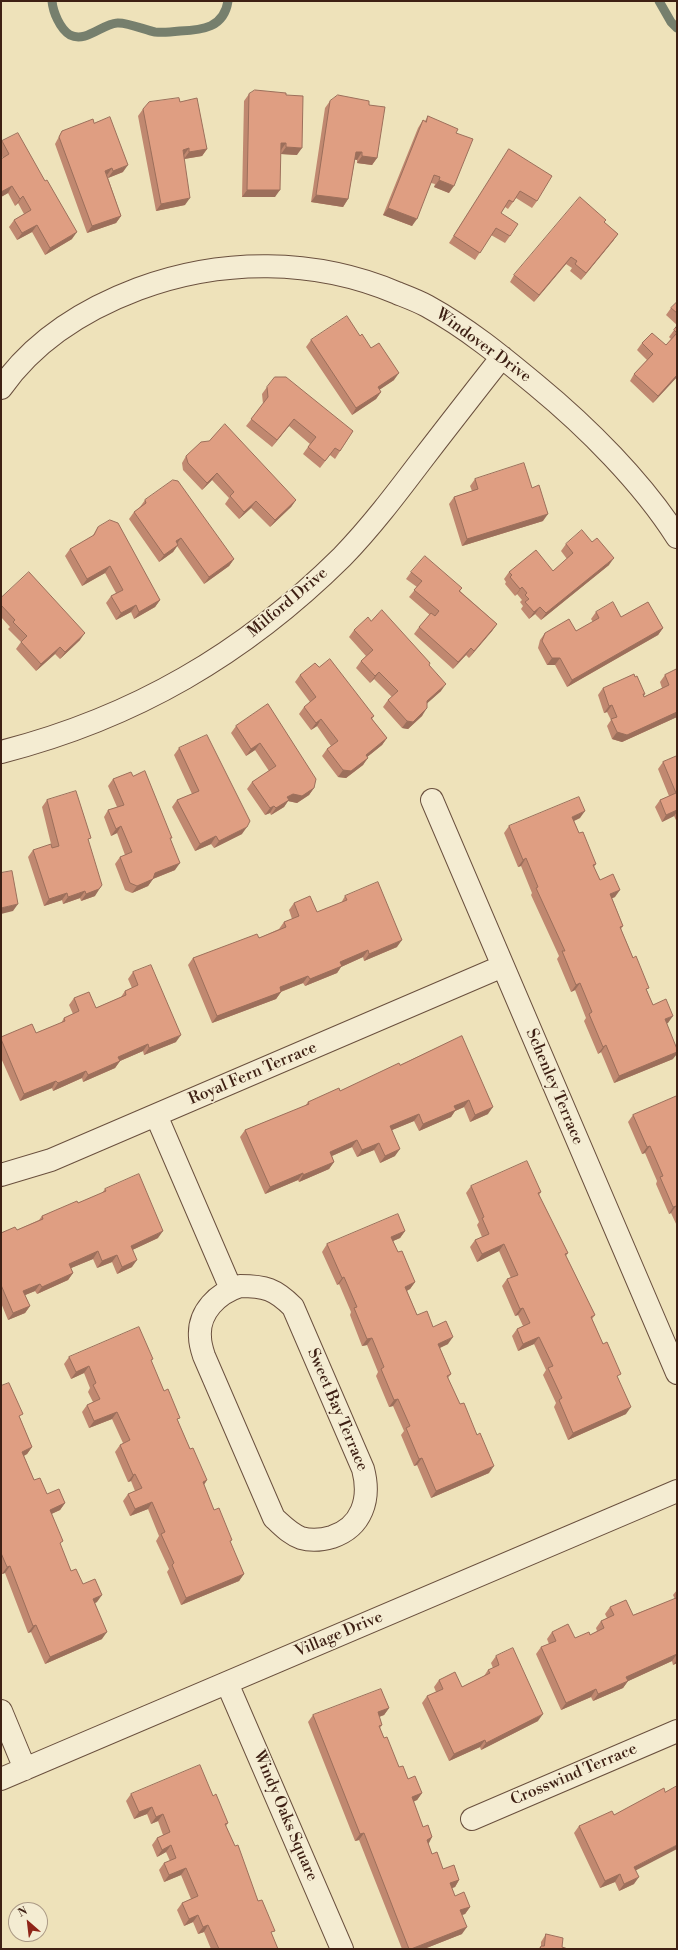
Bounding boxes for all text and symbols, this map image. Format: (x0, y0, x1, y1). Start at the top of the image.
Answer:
street label: Windover Drive (432, 305, 534, 387)
street label: Milford Drive (244, 564, 332, 642)
street label: Schenley Terrace (521, 1026, 587, 1148)
street label: Royal Fern Terrace (186, 1038, 320, 1110)
street label: Sweet Bay Terrace (302, 1346, 372, 1474)
street label: Village Drive (292, 1608, 386, 1662)
street label: Crosswind Terrace (508, 1740, 640, 1810)
street label: Windy Oaks Square (249, 1748, 321, 1884)
north arrow (8, 1902, 48, 1942)
text: N (16, 1904, 30, 1921)

